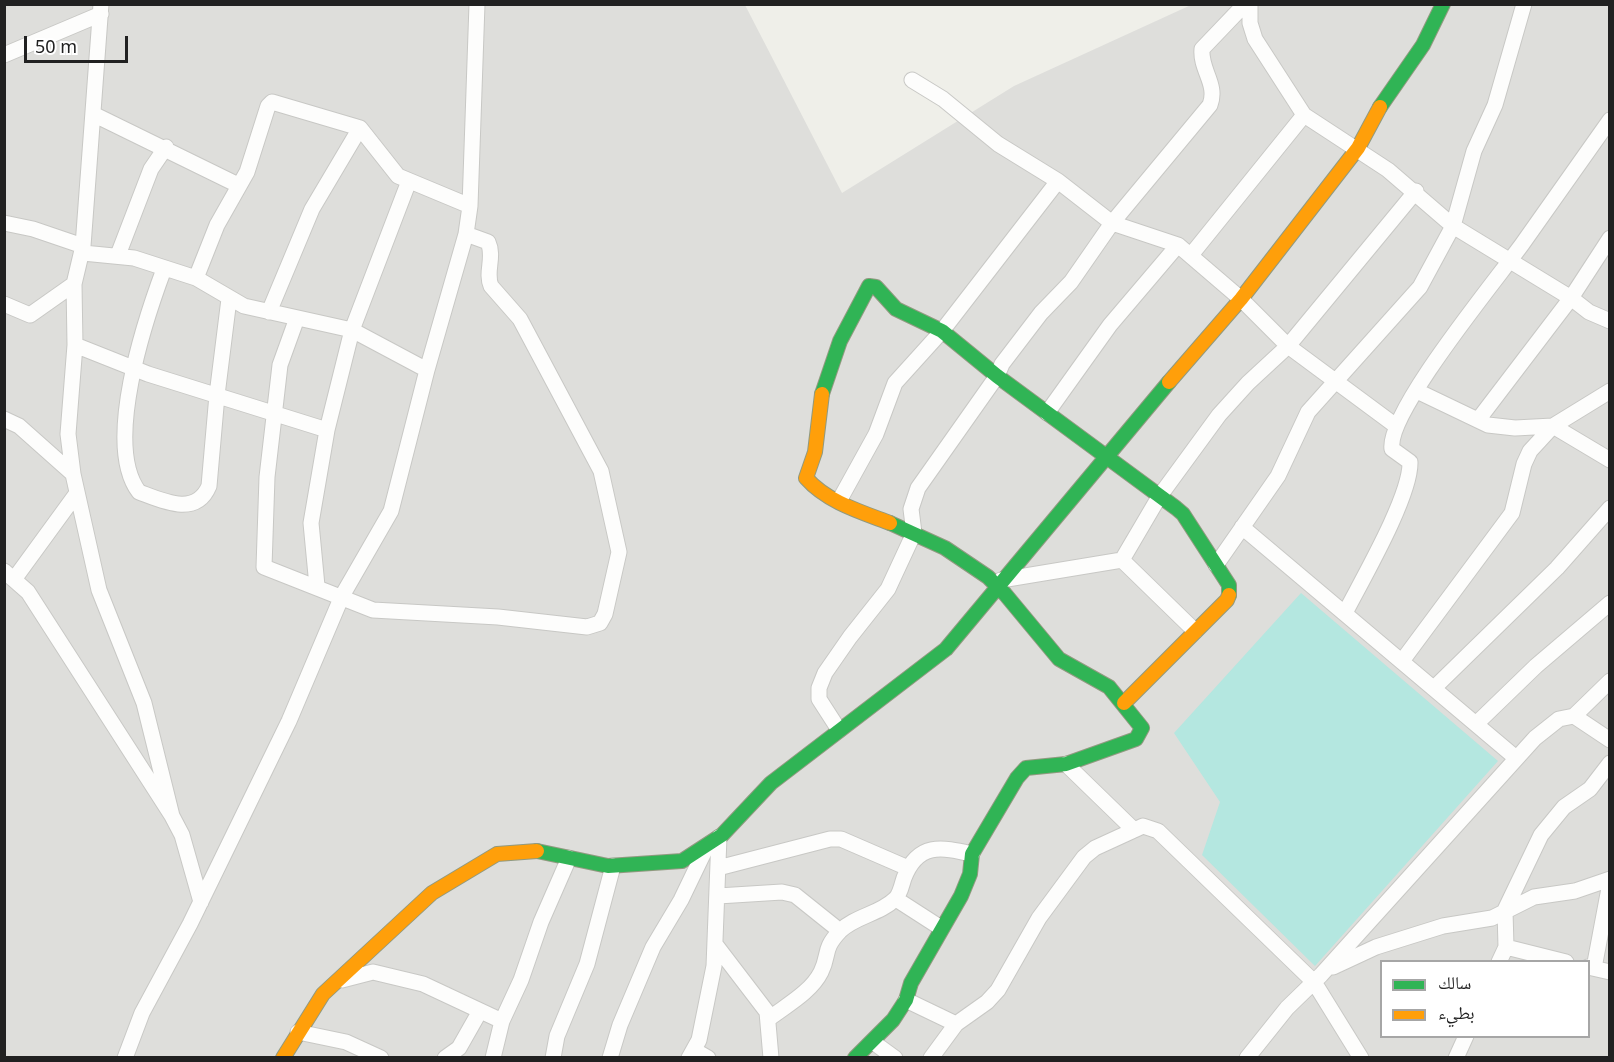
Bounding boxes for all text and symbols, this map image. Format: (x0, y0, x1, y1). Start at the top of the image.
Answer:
scale bar (27, 24, 130, 62)
text: 50 m (35, 34, 77, 58)
legend (1380, 960, 1590, 1038)
text: سالك (1438, 970, 1471, 994)
text: بطيء (1438, 1000, 1475, 1024)

